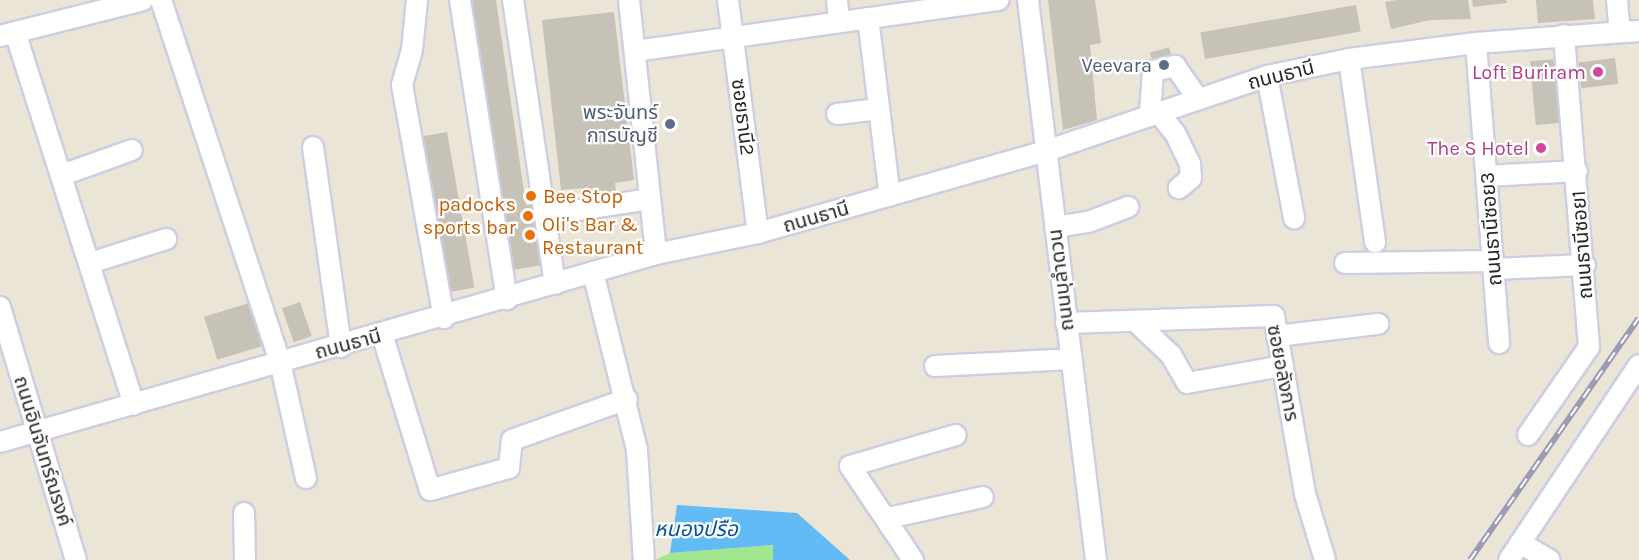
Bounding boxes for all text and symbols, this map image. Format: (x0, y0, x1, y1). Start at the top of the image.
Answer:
place label: Veevara (1082, 53, 1152, 77)
street label: ถนนธานี (1245, 55, 1317, 95)
marker: Veevara (1157, 58, 1171, 72)
place label: Loft Buriram (1472, 60, 1586, 84)
marker: Loft Buriram (1591, 65, 1605, 79)
street label: ซอยธานี2 (726, 77, 760, 157)
place label: พระจันทร์ การบัญชี (583, 100, 658, 147)
marker: พระจันทร์ การบัญชี (663, 117, 677, 131)
place label: The S Hotel (1427, 136, 1529, 160)
marker: The S Hotel (1534, 141, 1548, 155)
street label: ถนนธานีซอย3 (1475, 171, 1507, 287)
place label: Bee Stop (543, 184, 623, 208)
marker: Bee Stop (524, 189, 538, 203)
street label: ถนนธานีซอย1 (1566, 190, 1598, 300)
place label: padocks sports bar (423, 192, 516, 239)
street label: ถนนธานี (780, 196, 852, 238)
marker: padocks sports bar (521, 209, 535, 223)
place label: Oli's Bar & Restaurant (542, 212, 643, 259)
marker: Oli's Bar & Restaurant (523, 228, 537, 242)
street label: ถนนบุลำดวน (1043, 228, 1079, 332)
street label: ซอยอลังการ (1262, 323, 1304, 423)
street label: ถนนธานี (312, 324, 384, 364)
street label: ถนนอินจันทร์ณรงค์ (9, 373, 77, 529)
water label: หนองปรือ (654, 516, 738, 542)

